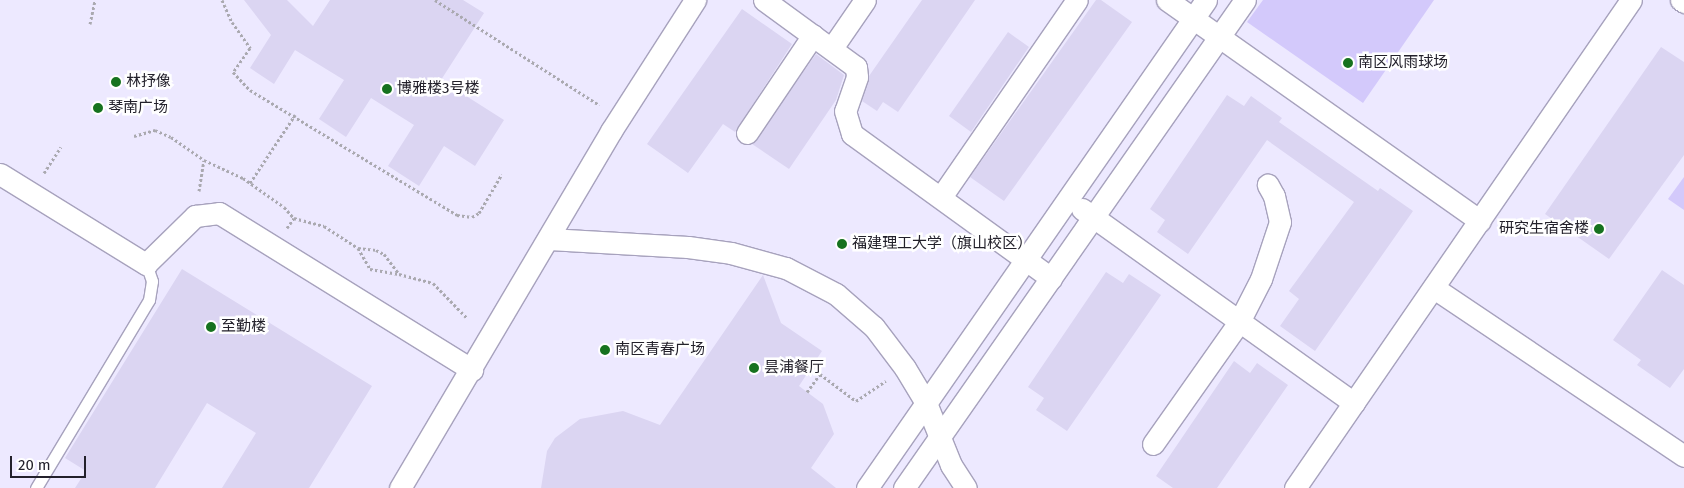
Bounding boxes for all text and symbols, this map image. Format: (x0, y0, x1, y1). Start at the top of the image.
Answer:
place label: 南区风雨球场 (1358, 54, 1448, 72)
marker: 南区风雨球场 (1342, 57, 1354, 69)
place label: 林抒像 (126, 73, 171, 91)
marker: 林抒像 (110, 76, 122, 88)
place label: 博雅楼3号楼 (397, 80, 479, 98)
marker: 博雅楼3号楼 (381, 83, 393, 95)
place label: 琴南广场 (108, 99, 168, 117)
marker: 琴南广场 (92, 102, 104, 114)
place label: 研究生宿舍楼 (1499, 220, 1589, 238)
marker: 研究生宿舍楼 (1593, 223, 1605, 235)
place label: 福建理工大学（旗山校区） (852, 235, 1032, 253)
marker: 福建理工大学（旗山校区） (836, 238, 848, 250)
place label: 至勤楼 (221, 318, 266, 336)
marker: 至勤楼 (205, 321, 217, 333)
place label: 南区青春广场 (615, 341, 705, 359)
marker: 南区青春广场 (599, 344, 611, 356)
place label: 昙浦餐厅 (764, 359, 824, 377)
marker: 昙浦餐厅 (748, 362, 760, 374)
scale bar (12, 446, 89, 478)
text: 20 m (18, 456, 51, 474)

